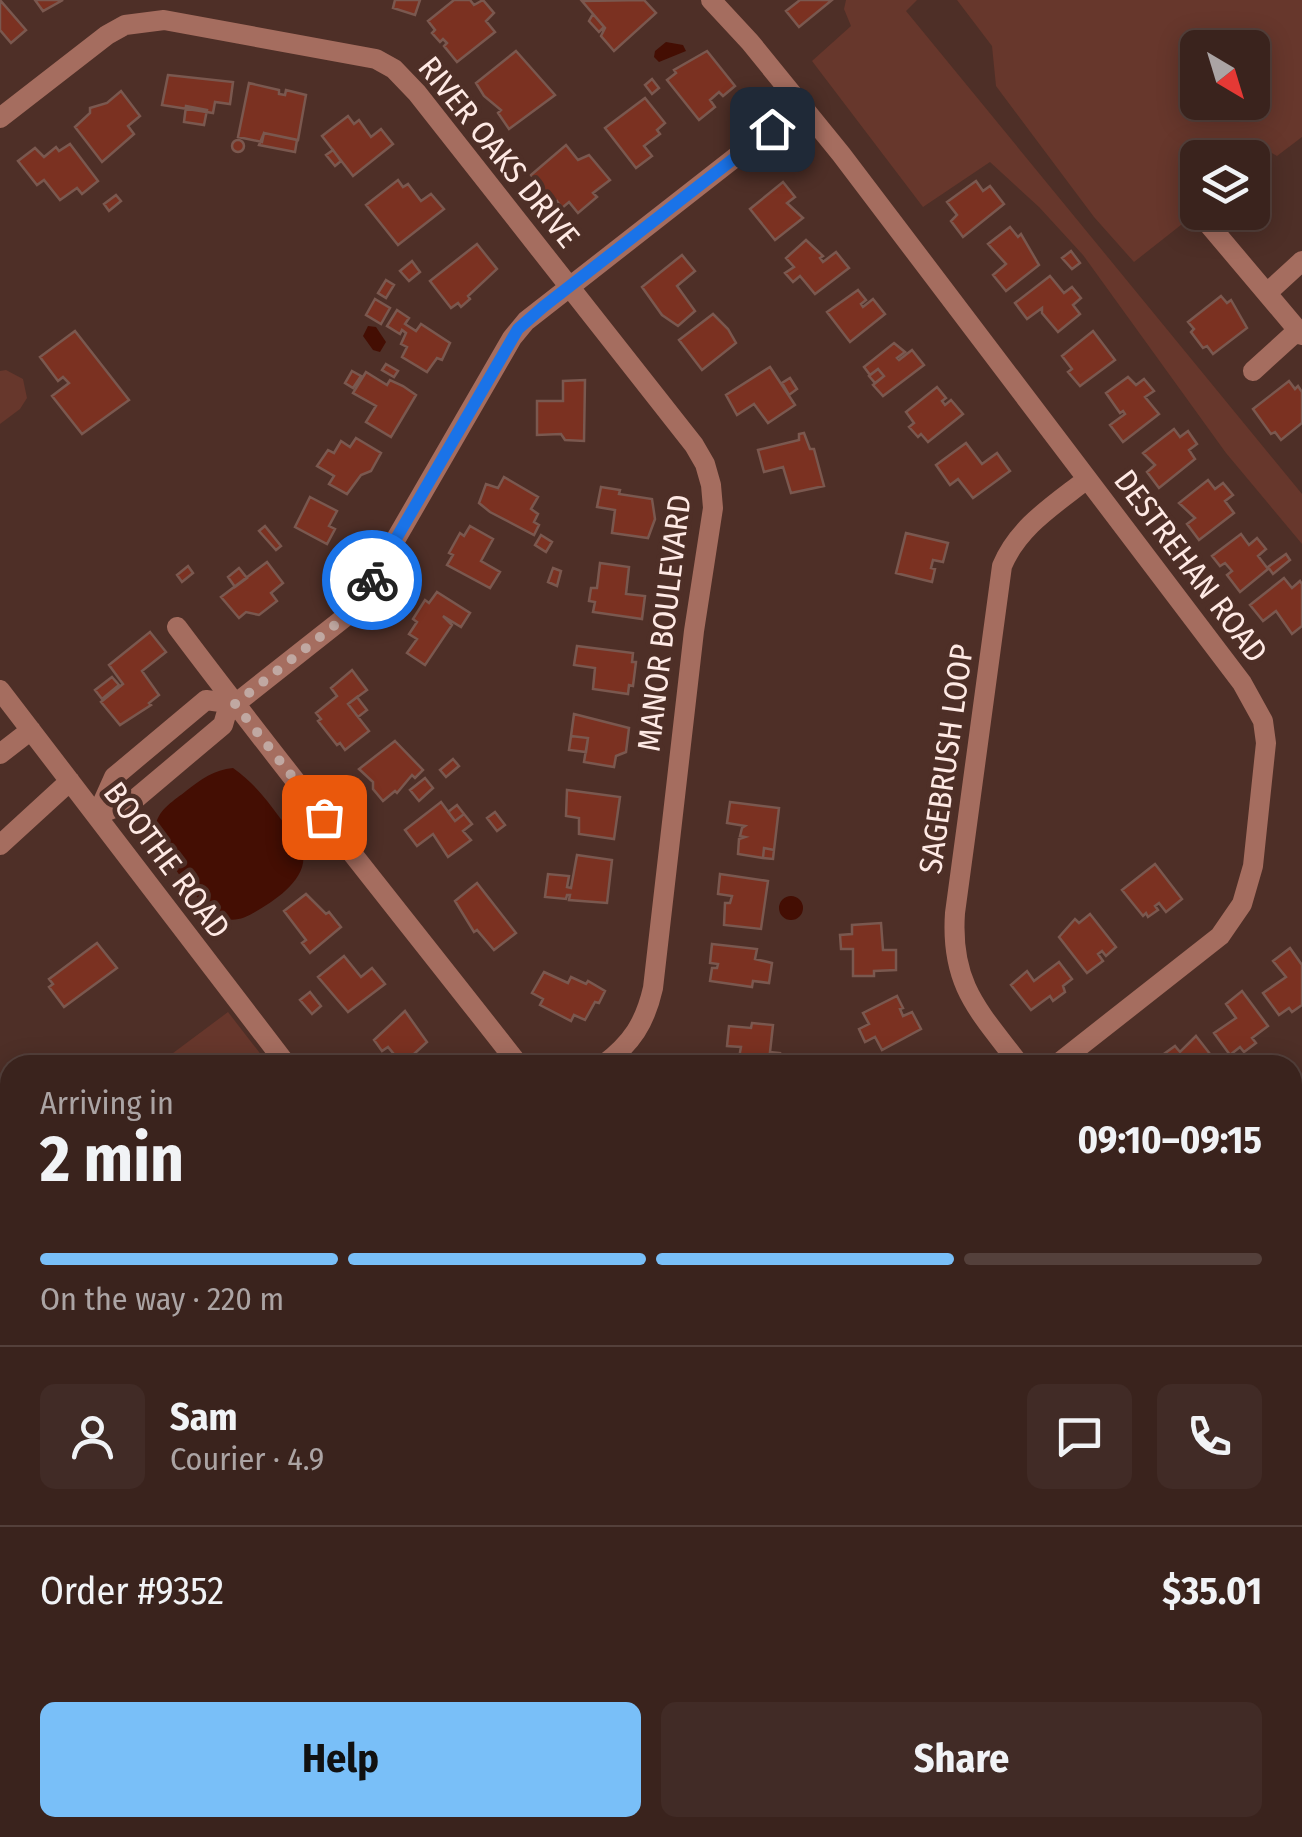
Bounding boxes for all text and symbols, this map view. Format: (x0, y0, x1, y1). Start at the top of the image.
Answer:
north arrow (1180, 30, 1270, 120)
map controls (1180, 30, 1270, 230)
street label: RIVER OAKS DRIVE (410, 49, 588, 255)
pin (730, 87, 815, 172)
icon: home (745, 102, 800, 157)
button: layers (1180, 140, 1270, 230)
street label: DESTREHAN ROAD (1106, 462, 1276, 670)
street label: MANOR BOULEVARD (629, 492, 699, 754)
courier (322, 530, 422, 630)
icon: bike (345, 553, 400, 608)
street label: SAGEBRUSH LOOP (911, 642, 981, 876)
street label: BOOTHE ROAD (96, 774, 238, 946)
pin (282, 775, 367, 860)
icon: bag (297, 790, 352, 845)
text: Arriving in (40, 1084, 174, 1122)
text: 09:10–09:15 (1077, 1117, 1262, 1163)
text: 2 min (40, 1120, 184, 1198)
text: On the way · 220 m (40, 1280, 284, 1318)
button: person (40, 1384, 145, 1489)
button: chat (1027, 1384, 1132, 1489)
button: phone (1157, 1384, 1262, 1489)
text: Sam (170, 1394, 238, 1440)
text: Courier · 4.9 (170, 1440, 324, 1478)
text: Order #9352 (40, 1568, 224, 1614)
text: $35.01 (1162, 1568, 1262, 1614)
button: Help (40, 1702, 641, 1817)
button: Share (661, 1702, 1262, 1817)

